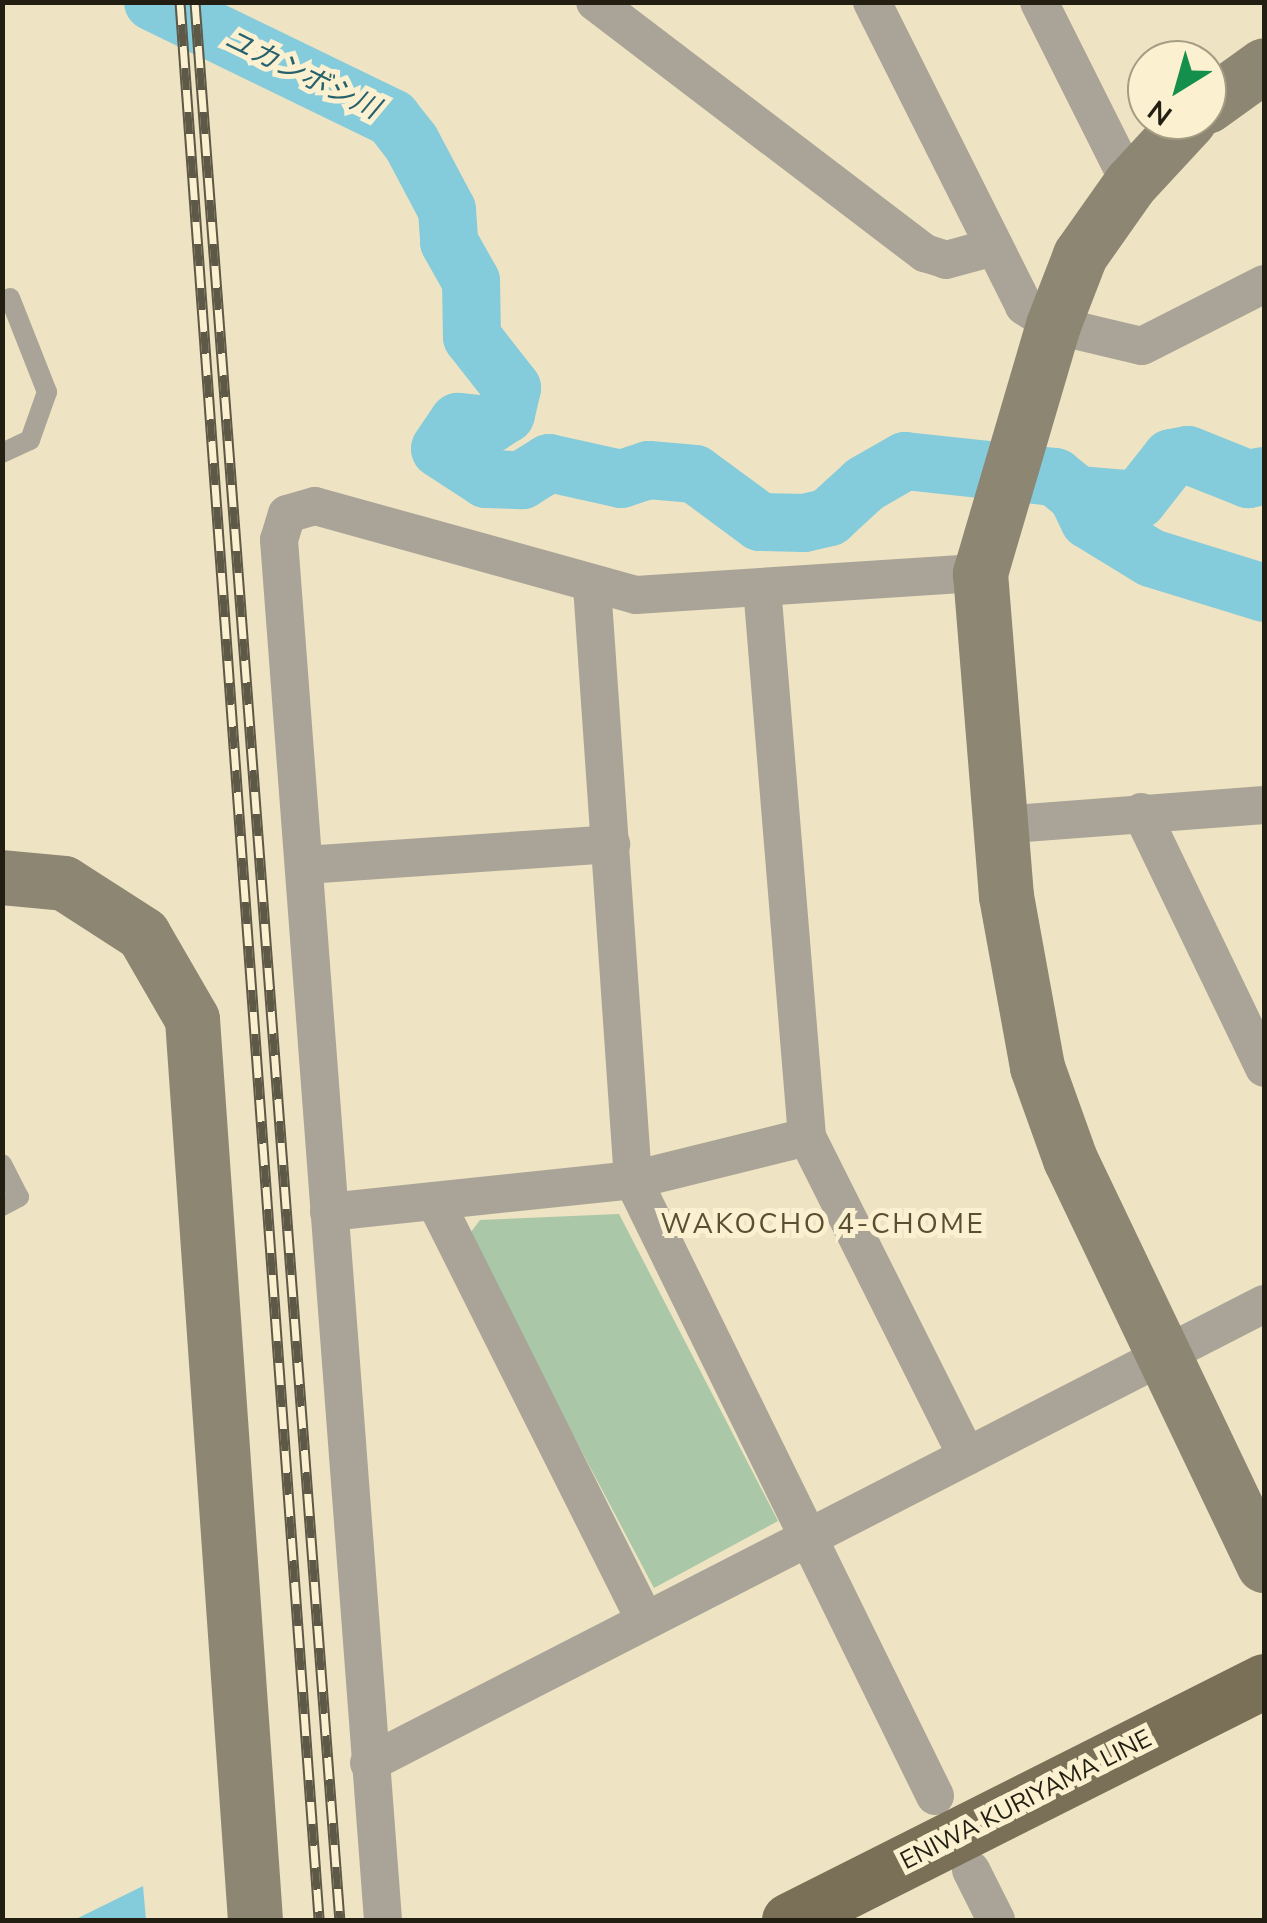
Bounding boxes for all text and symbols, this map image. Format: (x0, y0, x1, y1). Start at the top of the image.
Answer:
water label: ユカンボシ川 (219, 22, 385, 126)
north arrow (1127, 40, 1227, 140)
text: N (1140, 91, 1180, 134)
district label: WAKOCHO 4-CHOME (661, 1207, 985, 1241)
street label: ENIWA KURIYAMA LINE (896, 1724, 1156, 1876)

